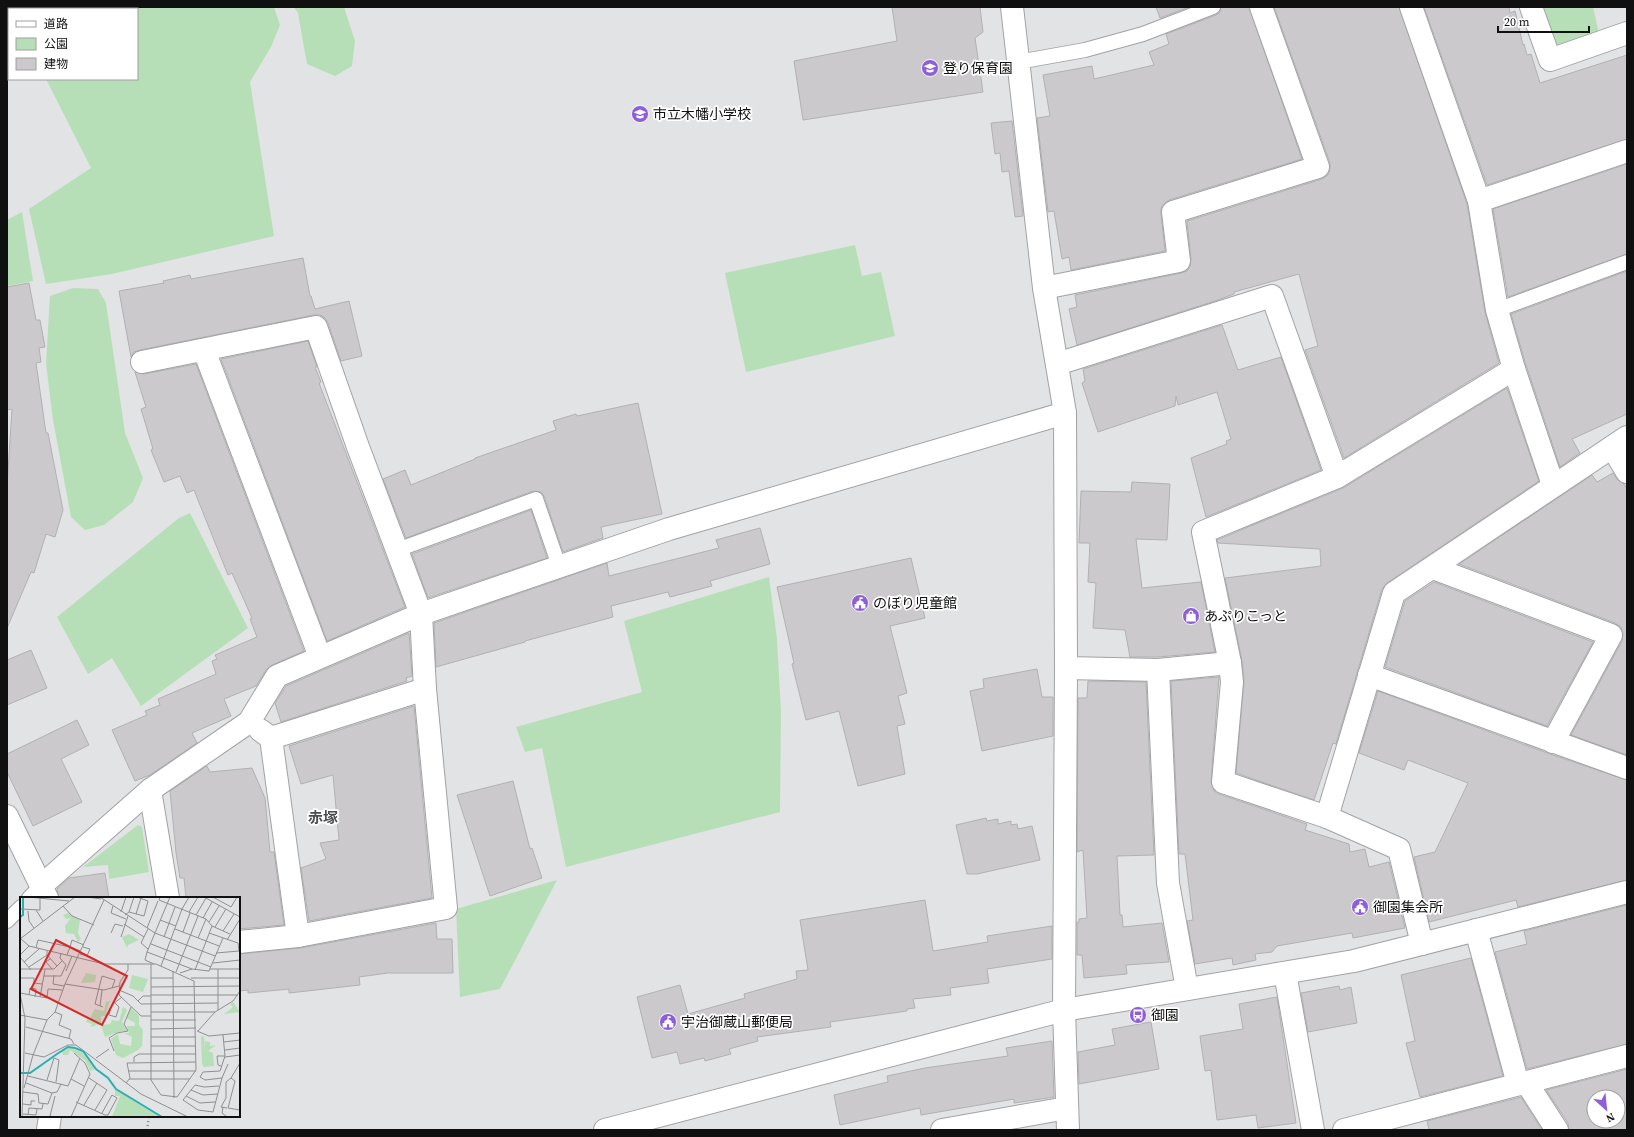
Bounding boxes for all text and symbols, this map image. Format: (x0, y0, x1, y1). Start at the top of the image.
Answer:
legend (8, 8, 138, 80)
scale bar (1498, 8, 1589, 34)
text: 20 m (1504, 14, 1530, 30)
text: 道路 (44, 16, 68, 32)
text: 公園 (44, 36, 68, 52)
text: 建物 (44, 56, 68, 72)
school or university icon: 登り保育園 (920, 58, 940, 78)
place label: 登り保育園 (943, 58, 1013, 78)
school or university icon: 市立木幡小学校 (630, 104, 650, 124)
place label: 市立木幡小学校 (653, 104, 751, 124)
public building icon: のぼり児童館 (850, 593, 870, 613)
place label: のぼり児童館 (873, 593, 957, 613)
shop icon: あぷりこっと (1181, 606, 1201, 626)
place label: あぷりこっと (1204, 606, 1287, 626)
district label: 赤塚 (308, 807, 338, 828)
inset map (20, 897, 240, 1117)
public building icon: 御園集会所 (1350, 897, 1370, 917)
place label: 御園集会所 (1373, 897, 1443, 917)
bus stop icon: 御園 (1128, 1005, 1148, 1025)
place label: 御園 (1151, 1005, 1179, 1025)
public building icon: 宇治御蔵山郵便局 (658, 1012, 678, 1032)
place label: 宇治御蔵山郵便局 (681, 1012, 793, 1032)
north arrow (1586, 1089, 1626, 1129)
text: N (1603, 1109, 1617, 1126)

